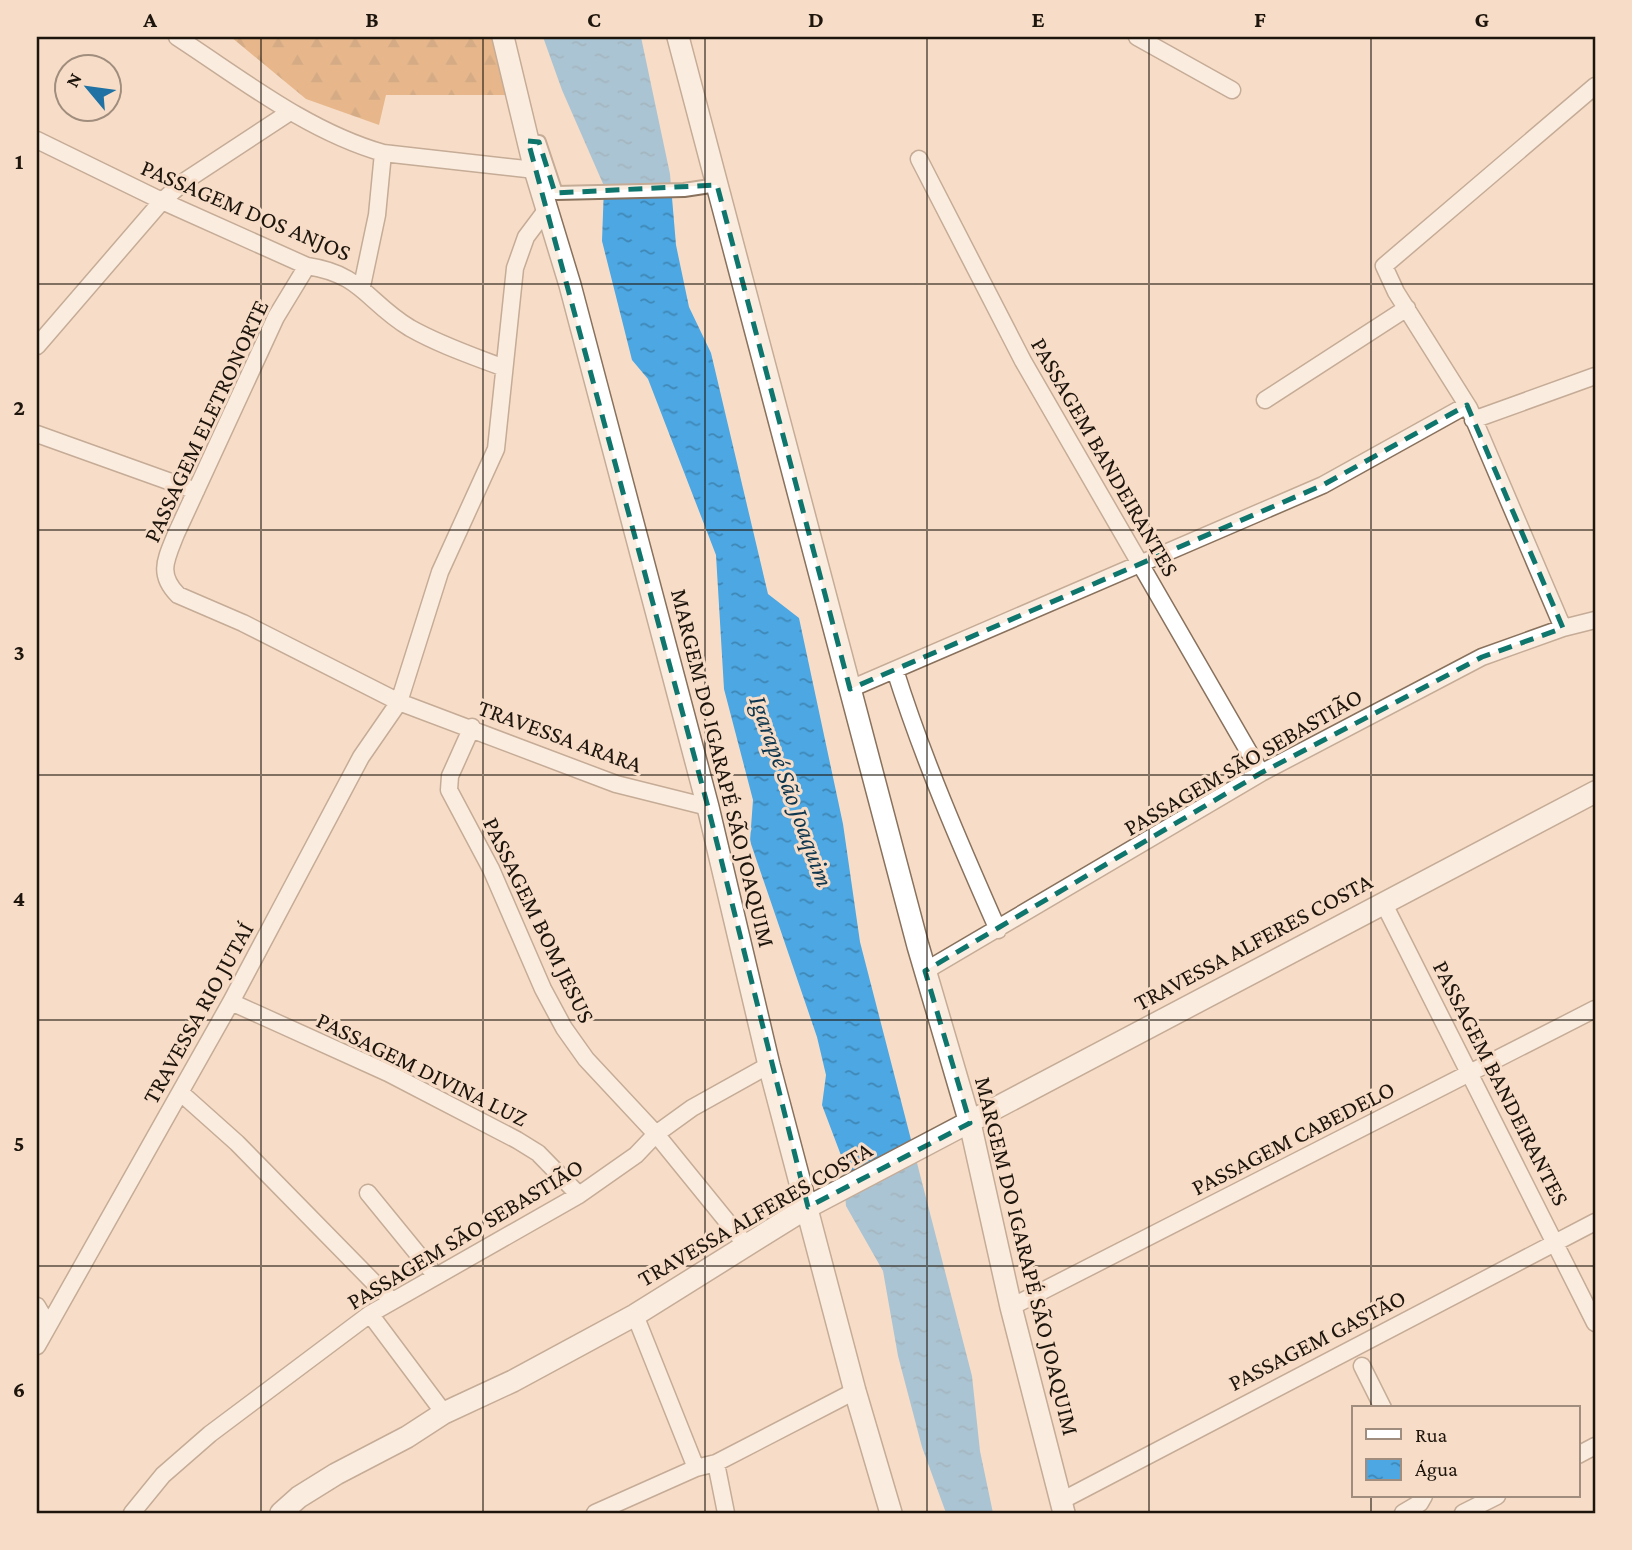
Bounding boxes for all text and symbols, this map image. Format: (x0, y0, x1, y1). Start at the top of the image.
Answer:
text: A (142, 6, 157, 32)
text: B (365, 6, 379, 32)
text: C (587, 6, 601, 32)
text: D (808, 6, 824, 32)
text: E (1031, 6, 1045, 32)
text: F (1254, 6, 1266, 32)
text: G (1475, 6, 1490, 32)
north arrow (52, 52, 122, 122)
text: N (61, 69, 86, 91)
text: 1 (15, 148, 24, 174)
street label: PASSAGEM DOS ANJOS (137, 153, 355, 266)
street label: PASSAGEM ELETRONORTE (137, 295, 274, 546)
street label: PASSAGEM BANDEIRANTES (1026, 332, 1185, 581)
text: 2 (13, 394, 25, 420)
street label: MARGEM DO IGARAPÉ SÃO JOAQUIM (666, 586, 781, 950)
text: 3 (13, 639, 25, 665)
street label: PASSAGEM SÃO SEBASTIÃO (1119, 682, 1367, 841)
water label: Igarapé São Joaquim (743, 692, 840, 891)
street label: TRAVESSA ARARA (475, 693, 646, 778)
street label: PASSAGEM BOM JESUS (478, 813, 601, 1027)
street label: TRAVESSA ALFERES COSTA (1129, 867, 1377, 1016)
text: 4 (13, 885, 25, 911)
street label: TRAVESSA RIO JUTAÍ (136, 917, 259, 1108)
street label: PASSAGEM BANDEIRANTES (1428, 956, 1575, 1210)
street label: PASSAGEM DIVINA LUZ (312, 1006, 532, 1131)
street label: MARGEM DO IGARAPÉ SÃO JOAQUIM (970, 1074, 1085, 1438)
street label: PASSAGEM CABEDELO (1187, 1075, 1399, 1200)
text: 5 (13, 1130, 25, 1156)
street label: TRAVESSA ALFERES COSTA (633, 1135, 877, 1292)
street label: PASSAGEM SÃO SEBASTIÃO (342, 1152, 588, 1315)
street label: PASSAGEM GASTÃO (1224, 1283, 1410, 1396)
text: 6 (13, 1376, 25, 1402)
legend (1352, 1406, 1580, 1498)
text: Rua (1415, 1423, 1448, 1447)
text: Água (1415, 1457, 1458, 1481)

